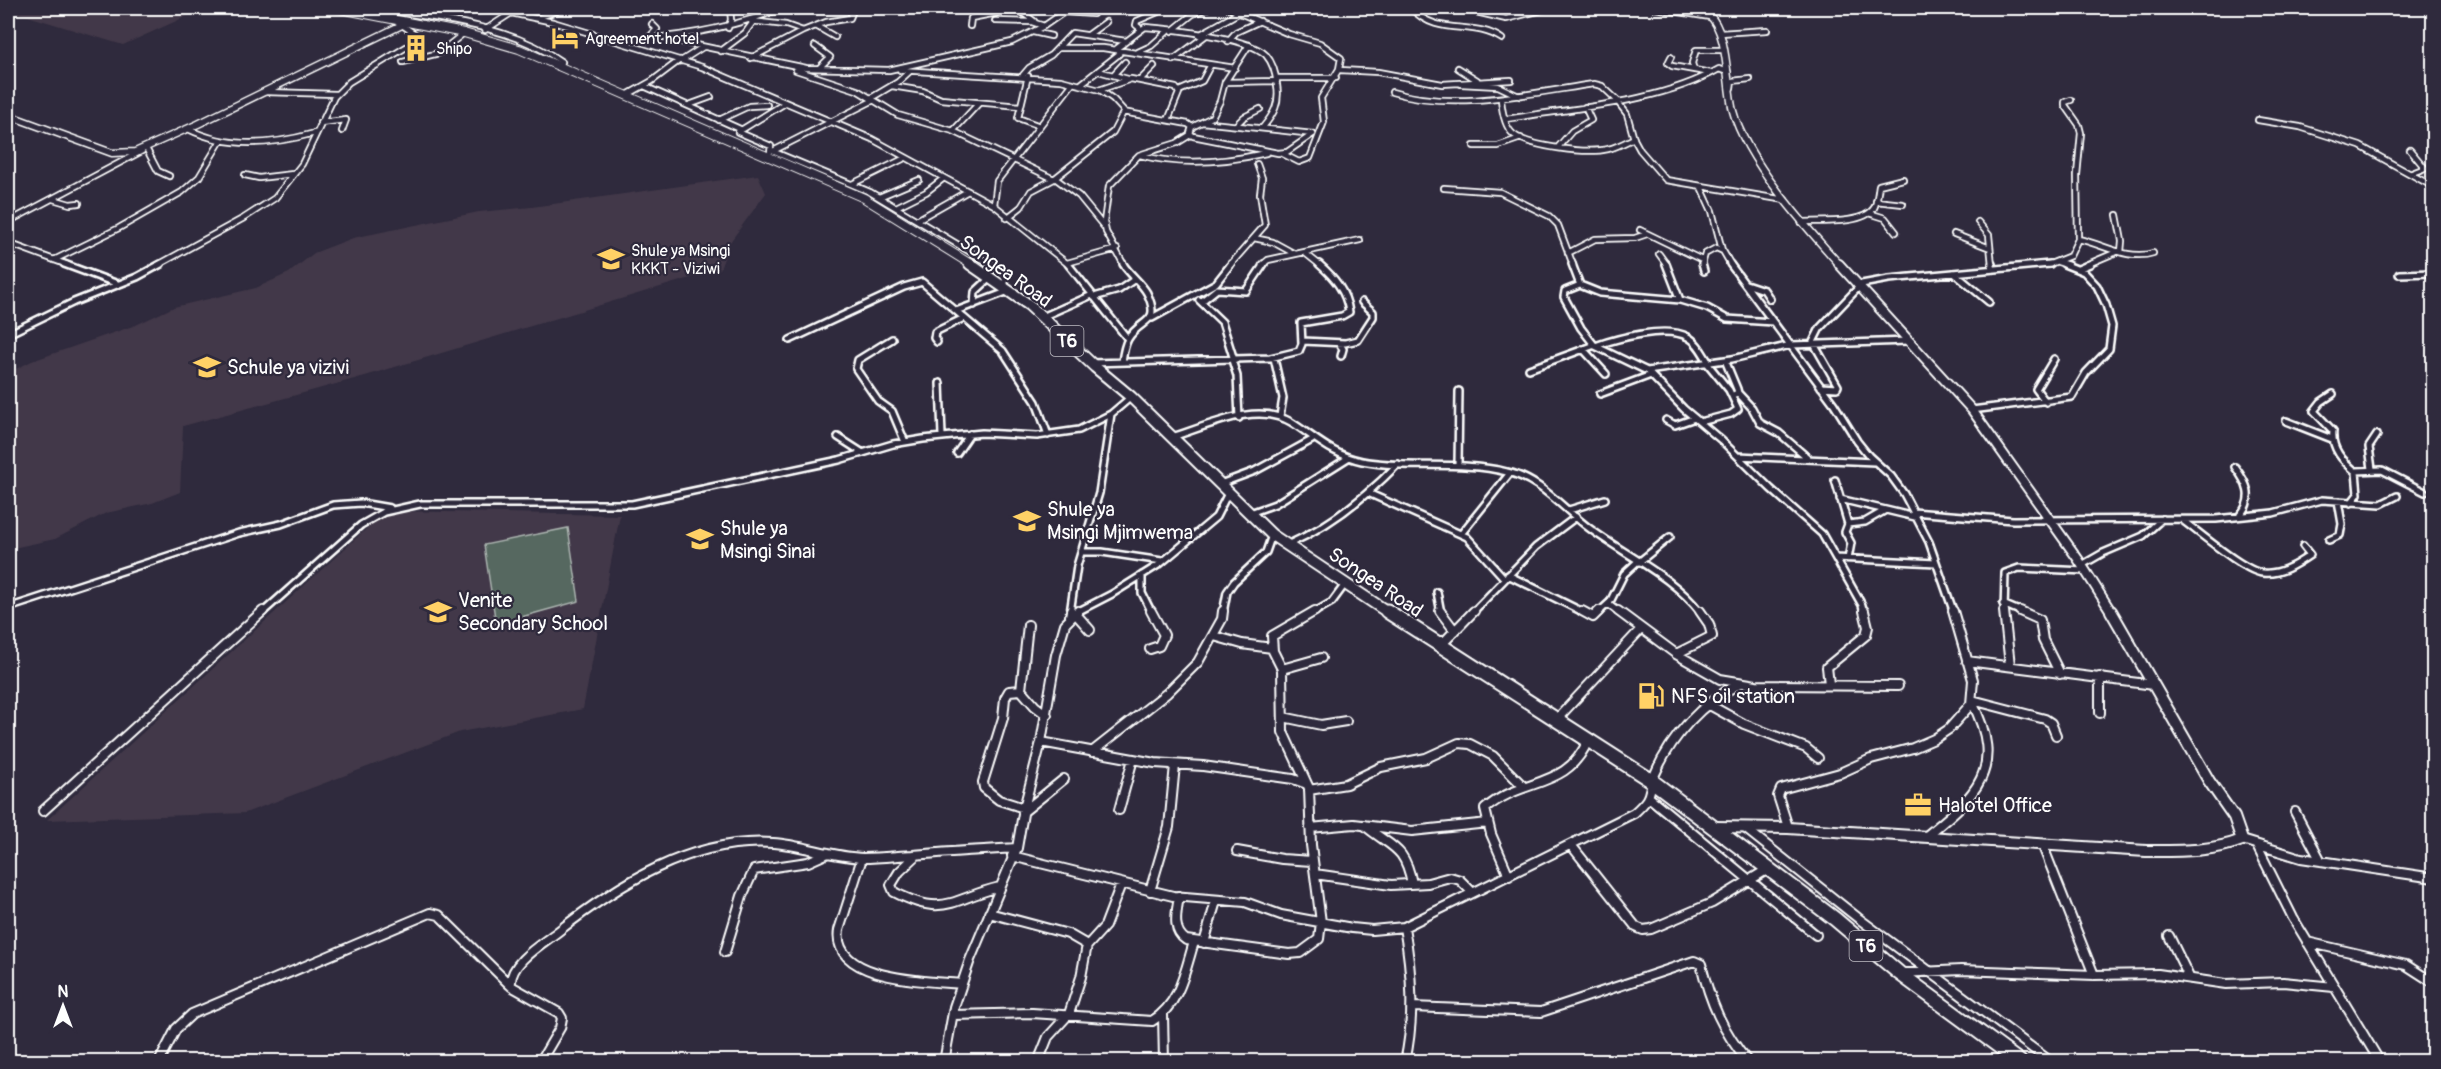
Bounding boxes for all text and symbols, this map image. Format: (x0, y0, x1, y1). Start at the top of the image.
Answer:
hotel icon: Agreement hotel (550, 23, 580, 53)
place label: Agreement hotel (585, 29, 699, 49)
building icon: Shipo (401, 33, 431, 63)
place label: Shipo (436, 39, 472, 59)
street label: Songea Road (954, 229, 1057, 313)
place label: Shule ya Msingi KKKT - Viziwi (631, 241, 730, 279)
school or university icon: Shule ya Msingi KKKT - Viziwi (596, 244, 626, 274)
road number: T6 (1050, 326, 1084, 356)
school or university icon: Schule ya vizivi (192, 352, 222, 382)
place label: Schule ya vizivi (227, 355, 349, 380)
place label: Shule ya Msingi Mjimwema (1047, 497, 1193, 545)
school or university icon: Shule ya Msingi Mjimwema (1012, 506, 1042, 536)
place label: Shule ya Msingi Sinai (720, 516, 815, 564)
school or university icon: Shule ya Msingi Sinai (685, 524, 715, 554)
street label: Songea Road (1324, 542, 1428, 623)
place label: Venite Secondary School (458, 588, 608, 636)
school or university icon: Venite Secondary School (423, 597, 453, 627)
fuel station icon: NFS oil station (1636, 681, 1666, 711)
place label: NFS oil station (1671, 684, 1795, 709)
office icon: Halotel Office (1903, 790, 1933, 820)
place label: Halotel Office (1938, 793, 2052, 818)
road number: T6 (1850, 931, 1882, 961)
north arrow (33, 976, 93, 1036)
text: N (58, 982, 69, 1002)

